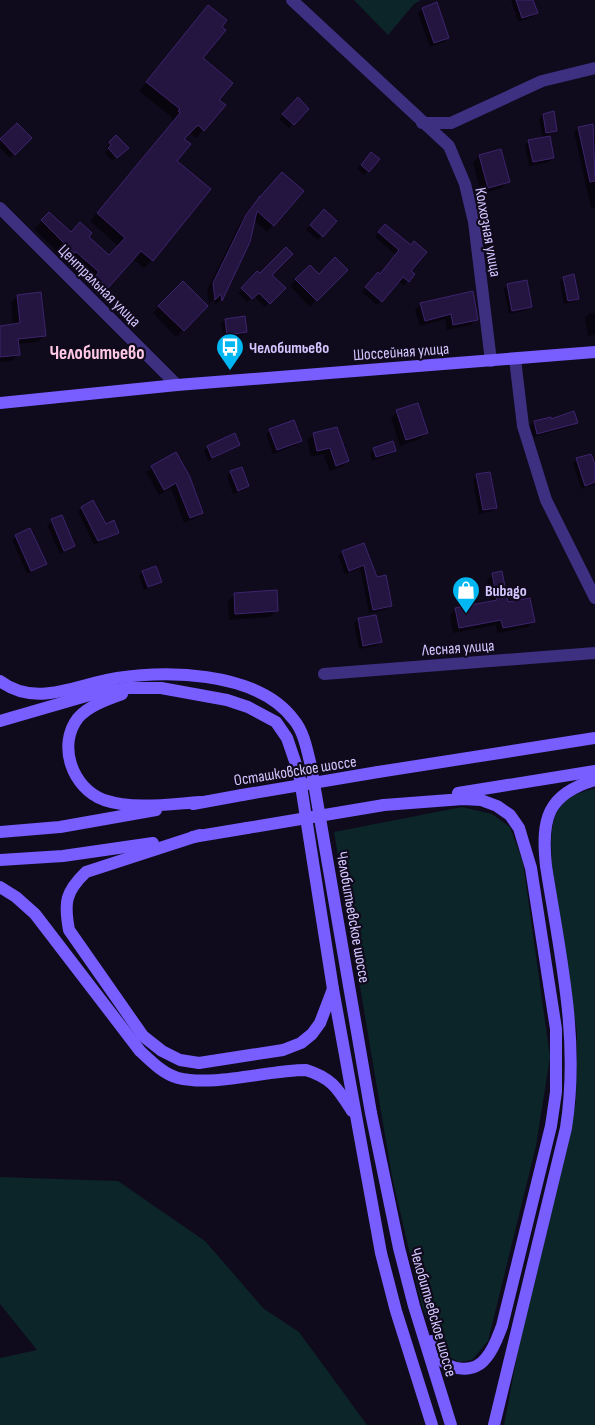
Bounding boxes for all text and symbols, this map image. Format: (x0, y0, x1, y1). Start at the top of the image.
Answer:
street label: Колхозная улица (470, 186, 505, 278)
street label: Центральная улица (54, 241, 144, 331)
bus stop icon: Челобитьево (215, 332, 245, 371)
place label: Челобитьево (249, 339, 329, 358)
street label: Шоссейная улица (352, 340, 450, 365)
district label: Челобитьево (49, 342, 145, 365)
shop icon: Bubago (451, 575, 481, 614)
place label: Bubago (485, 582, 527, 601)
street label: Лесная улица (420, 636, 495, 661)
street label: Осташковское шоссе (233, 752, 358, 791)
street label: Челобитьевское шоссе (332, 850, 373, 984)
street label: Челобитьевское шоссе (405, 1246, 460, 1379)

